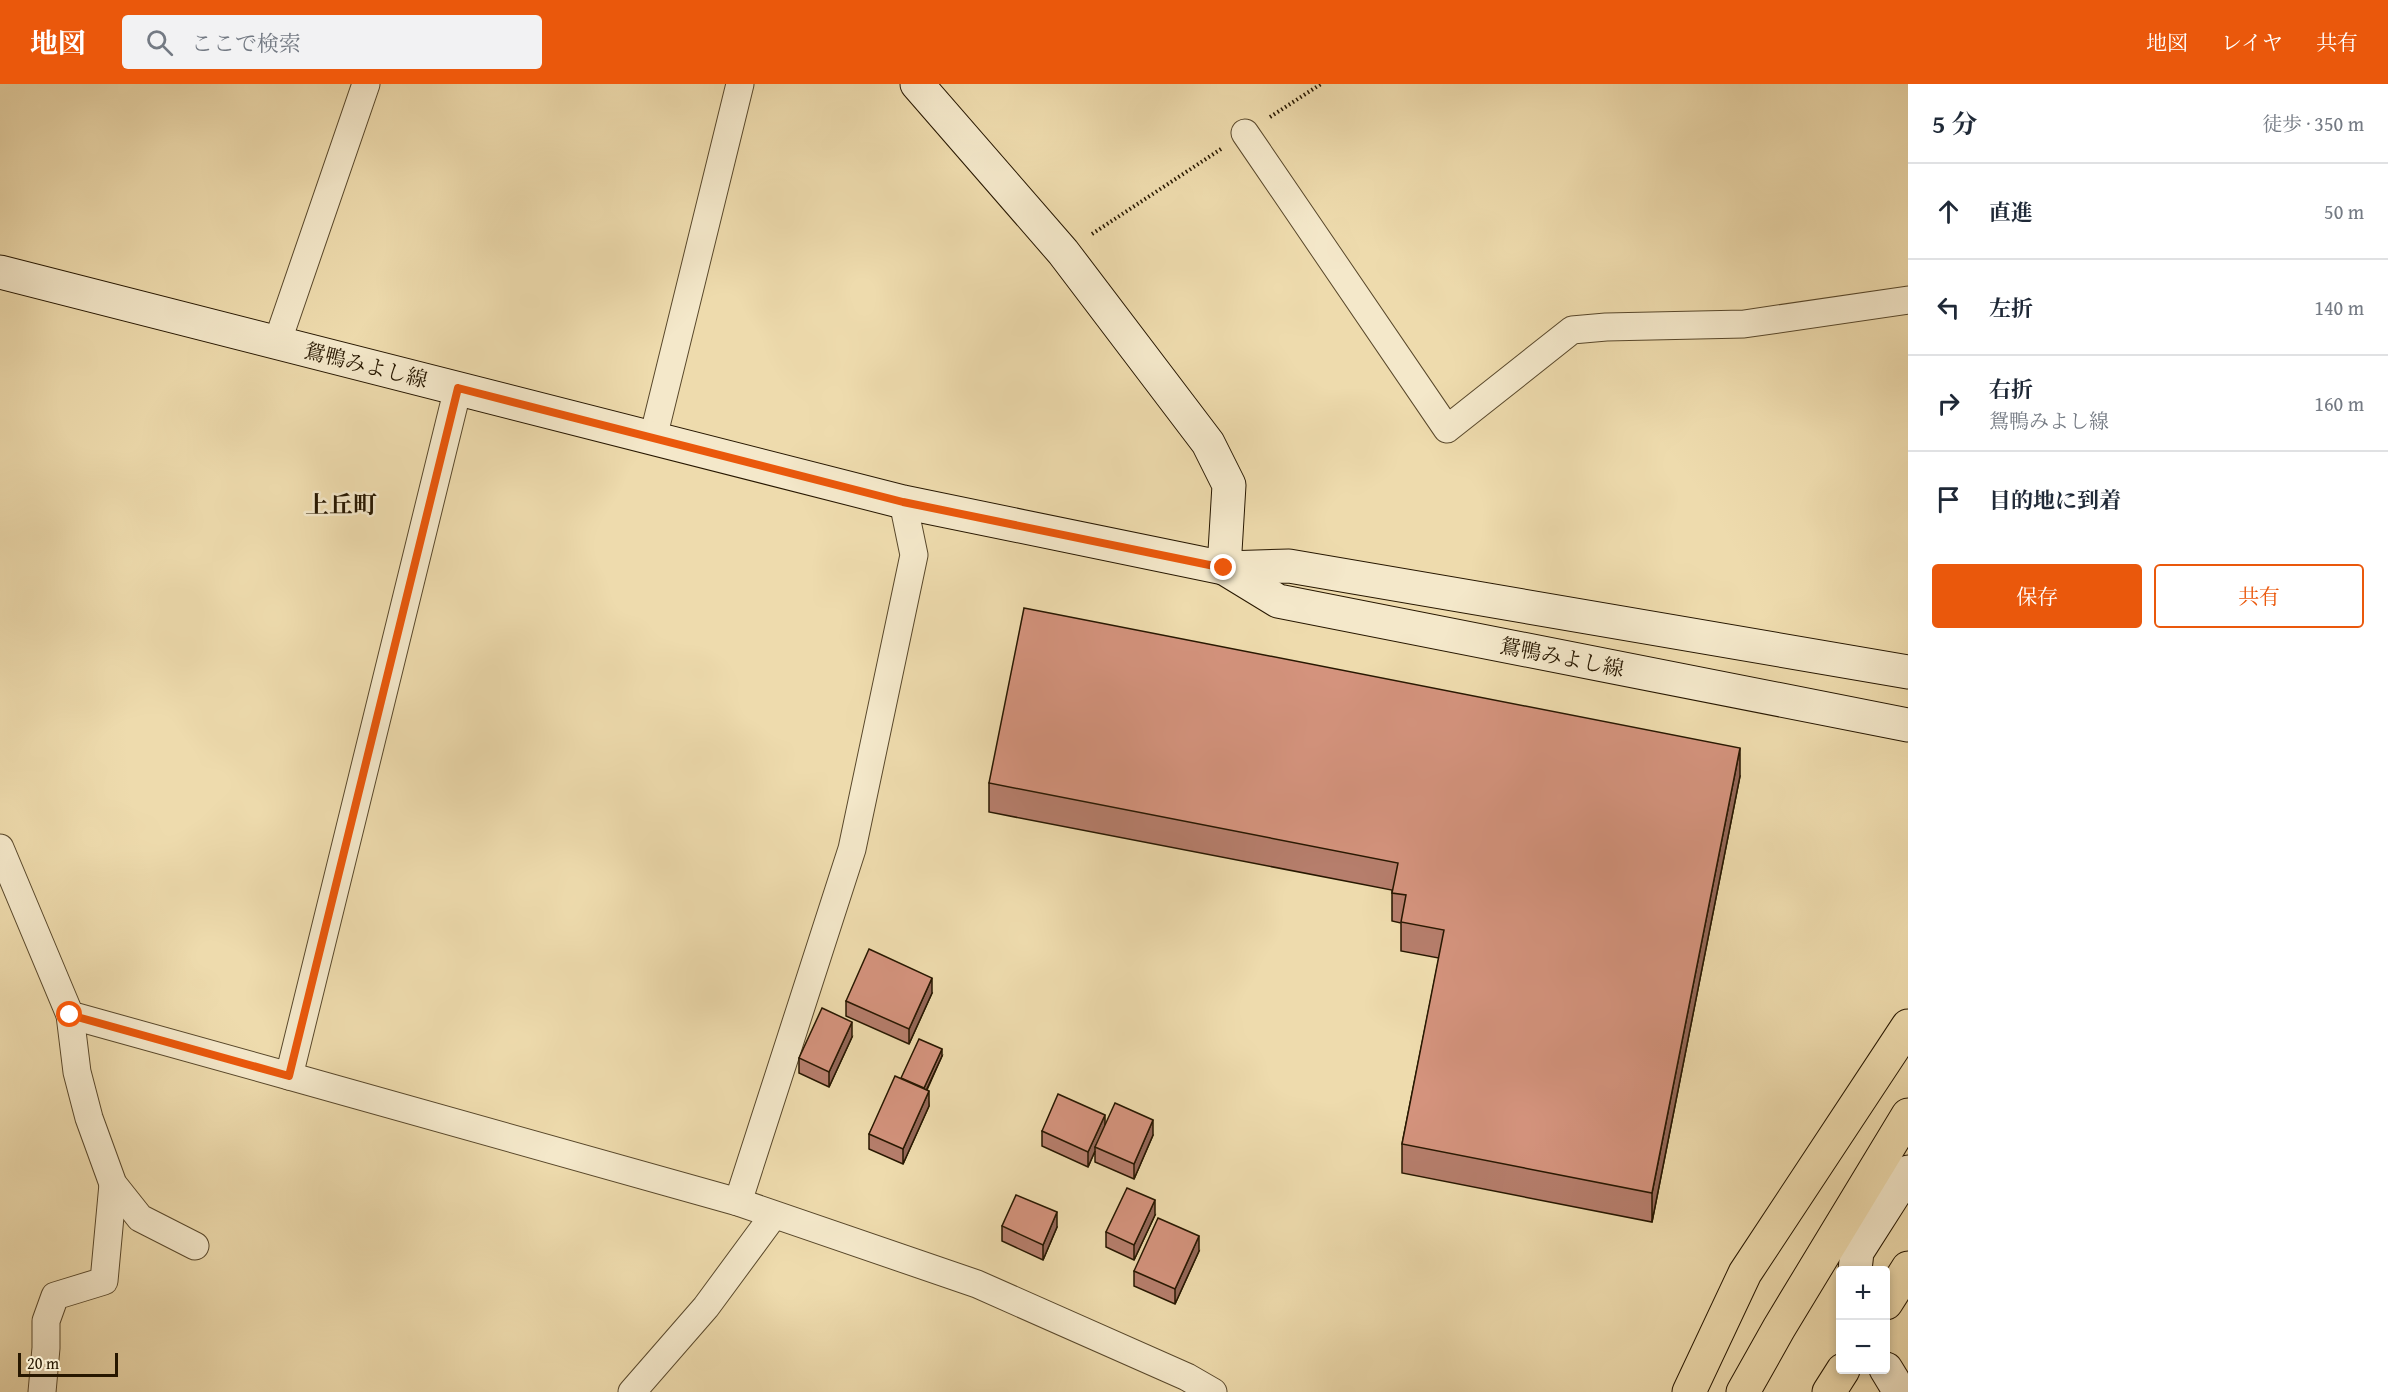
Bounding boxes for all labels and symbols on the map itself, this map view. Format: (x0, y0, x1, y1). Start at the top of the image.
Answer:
street label: 鴛鴨みよし線 (301, 335, 431, 395)
district label: 上丘町 (305, 487, 377, 522)
route end (1210, 554, 1236, 580)
street label: 鴛鴨みよし線 (1497, 630, 1627, 684)
route start (56, 1001, 82, 1027)
scale bar (18, 1350, 118, 1378)

